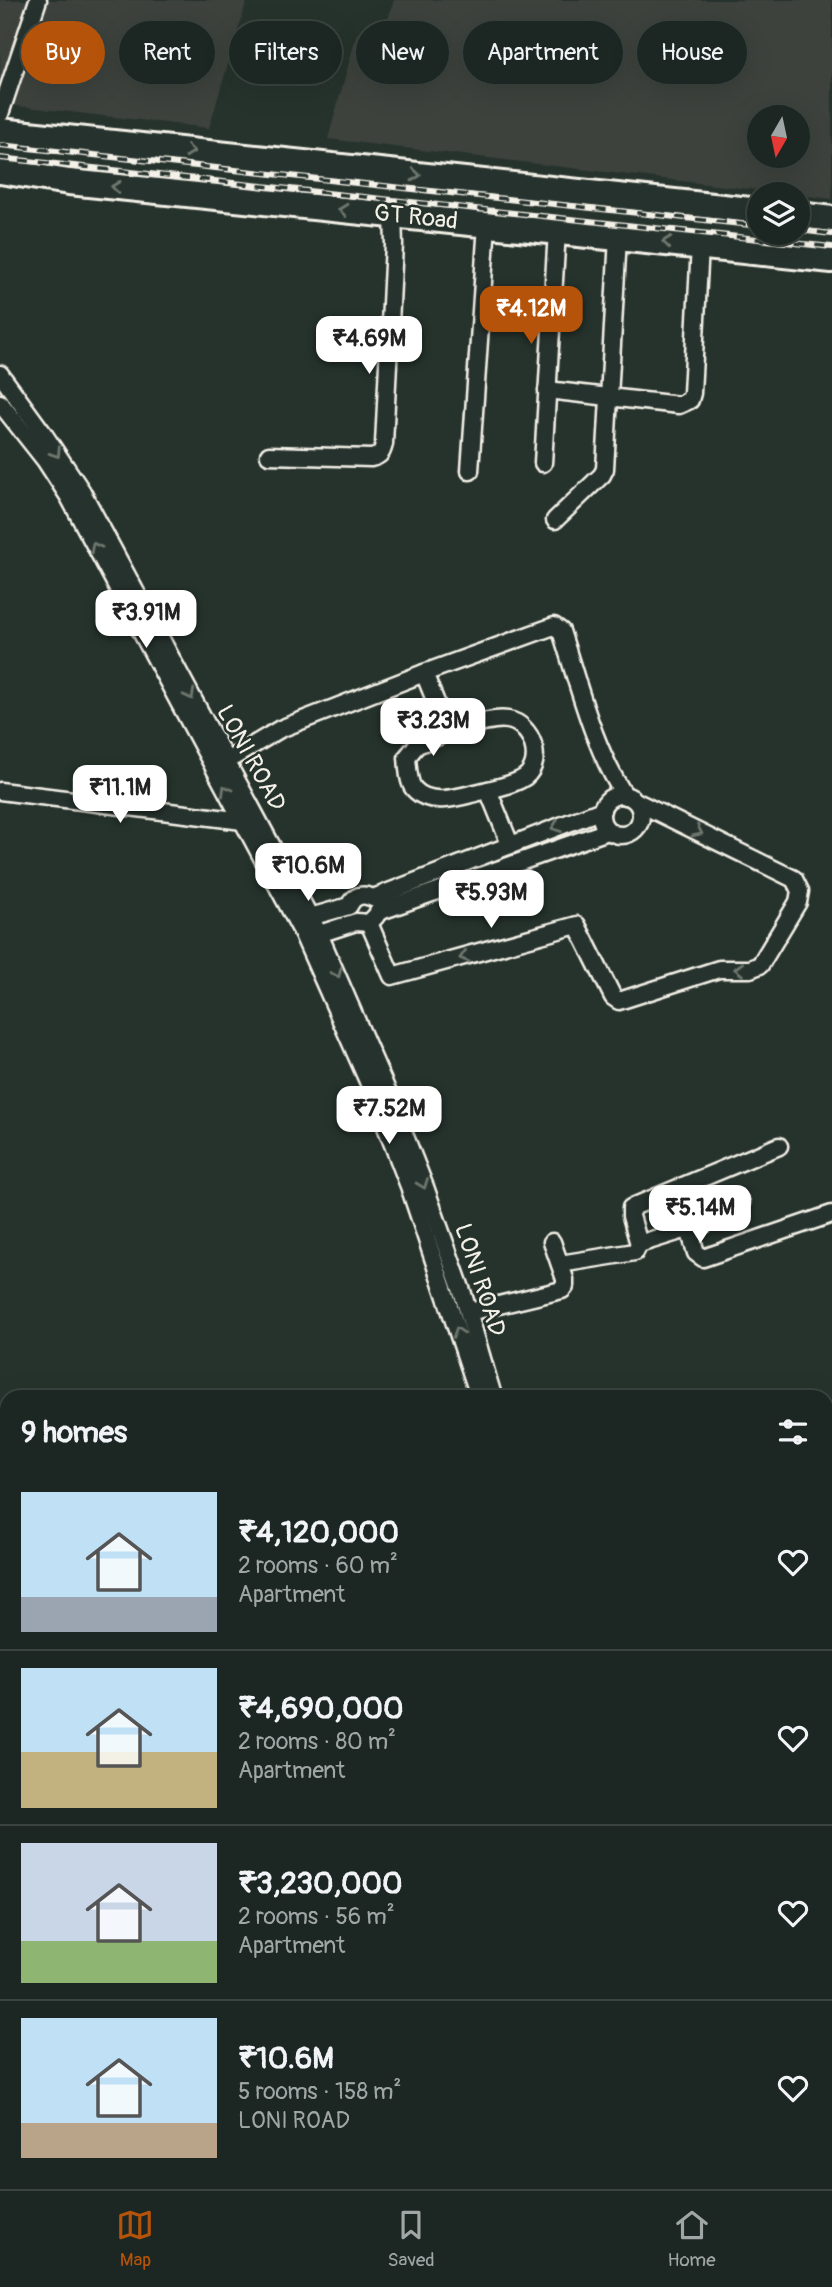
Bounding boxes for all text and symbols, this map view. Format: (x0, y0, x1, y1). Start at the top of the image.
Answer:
chip: Buy (21, 21, 105, 84)
chip: Rent (119, 21, 215, 84)
chip: Filters (229, 21, 342, 84)
chip: New (356, 21, 449, 84)
chip: Apartment (463, 21, 623, 84)
chip: House (637, 21, 747, 84)
north arrow (747, 105, 810, 168)
map controls (747, 105, 810, 245)
one-way arrow (185, 143, 196, 158)
one-way arrow (410, 167, 422, 182)
one-way arrow (111, 180, 122, 195)
button: layers (747, 182, 810, 245)
street label: GT Road (373, 198, 459, 236)
one-way arrow (337, 203, 348, 218)
one-way arrow (661, 235, 672, 250)
pin: ₹4.12M (474, 286, 588, 346)
text: ₹4.12M (496, 294, 566, 323)
pin: ₹4.69M (312, 316, 426, 376)
text: ₹4.69M (332, 324, 406, 353)
one-way arrow (48, 445, 60, 458)
one-way arrow (90, 541, 104, 554)
pin: ₹3.91M (89, 590, 203, 650)
text: ₹3.91M (111, 598, 181, 627)
one-way arrow (182, 688, 195, 700)
pin: ₹3.23M (376, 698, 490, 758)
street label: LONI ROAD (210, 700, 292, 816)
text: ₹3.23M (396, 706, 470, 735)
pin: ₹11.1M (63, 766, 177, 825)
text: ₹11.1M (89, 773, 151, 802)
one-way arrow (221, 785, 234, 798)
one-way arrow (551, 819, 563, 833)
one-way arrow (691, 823, 703, 837)
pin: ₹10.6M (251, 844, 365, 903)
text: ₹10.6M (271, 851, 345, 880)
pin: ₹5.93M (434, 870, 548, 930)
text: ₹5.93M (455, 878, 527, 907)
one-way arrow (458, 948, 470, 963)
one-way arrow (733, 961, 744, 977)
one-way arrow (328, 966, 342, 978)
pin: ₹7.52M (332, 1086, 446, 1146)
text: ₹7.52M (353, 1094, 425, 1123)
one-way arrow (415, 1177, 429, 1189)
pin: ₹5.14M (643, 1186, 757, 1245)
text: ₹5.14M (665, 1193, 735, 1222)
street label: LONI ROAD (448, 1220, 512, 1340)
one-way arrow (452, 1326, 466, 1338)
icon: filters (774, 1413, 812, 1451)
text: 9 homes (21, 1414, 127, 1451)
text: ₹4,120,000 (238, 1514, 399, 1551)
icon: home (77, 1520, 161, 1604)
icon: heart (774, 1543, 812, 1581)
text: 2 rooms · 60 m² (238, 1551, 398, 1580)
text: Apartment (238, 1580, 345, 1609)
text: ₹4,690,000 (238, 1690, 404, 1727)
icon: home (77, 1696, 161, 1780)
icon: heart (774, 1719, 812, 1757)
text: 2 rooms · 80 m² (238, 1727, 396, 1756)
text: Apartment (238, 1756, 345, 1785)
text: ₹3,230,000 (238, 1865, 403, 1902)
icon: home (77, 1871, 161, 1955)
icon: heart (774, 1894, 812, 1932)
text: 2 rooms · 56 m² (238, 1902, 395, 1931)
text: Apartment (238, 1931, 345, 1960)
text: ₹10.6M (238, 2040, 334, 2077)
icon: home (77, 2046, 161, 2130)
icon: heart (774, 2069, 812, 2107)
text: 5 rooms · 158 m² (238, 2077, 401, 2106)
text: LONI ROAD (238, 2106, 350, 2135)
tab: Map (116, 2206, 154, 2272)
tab: Saved (387, 2206, 435, 2272)
tab: Home (668, 2206, 716, 2272)

